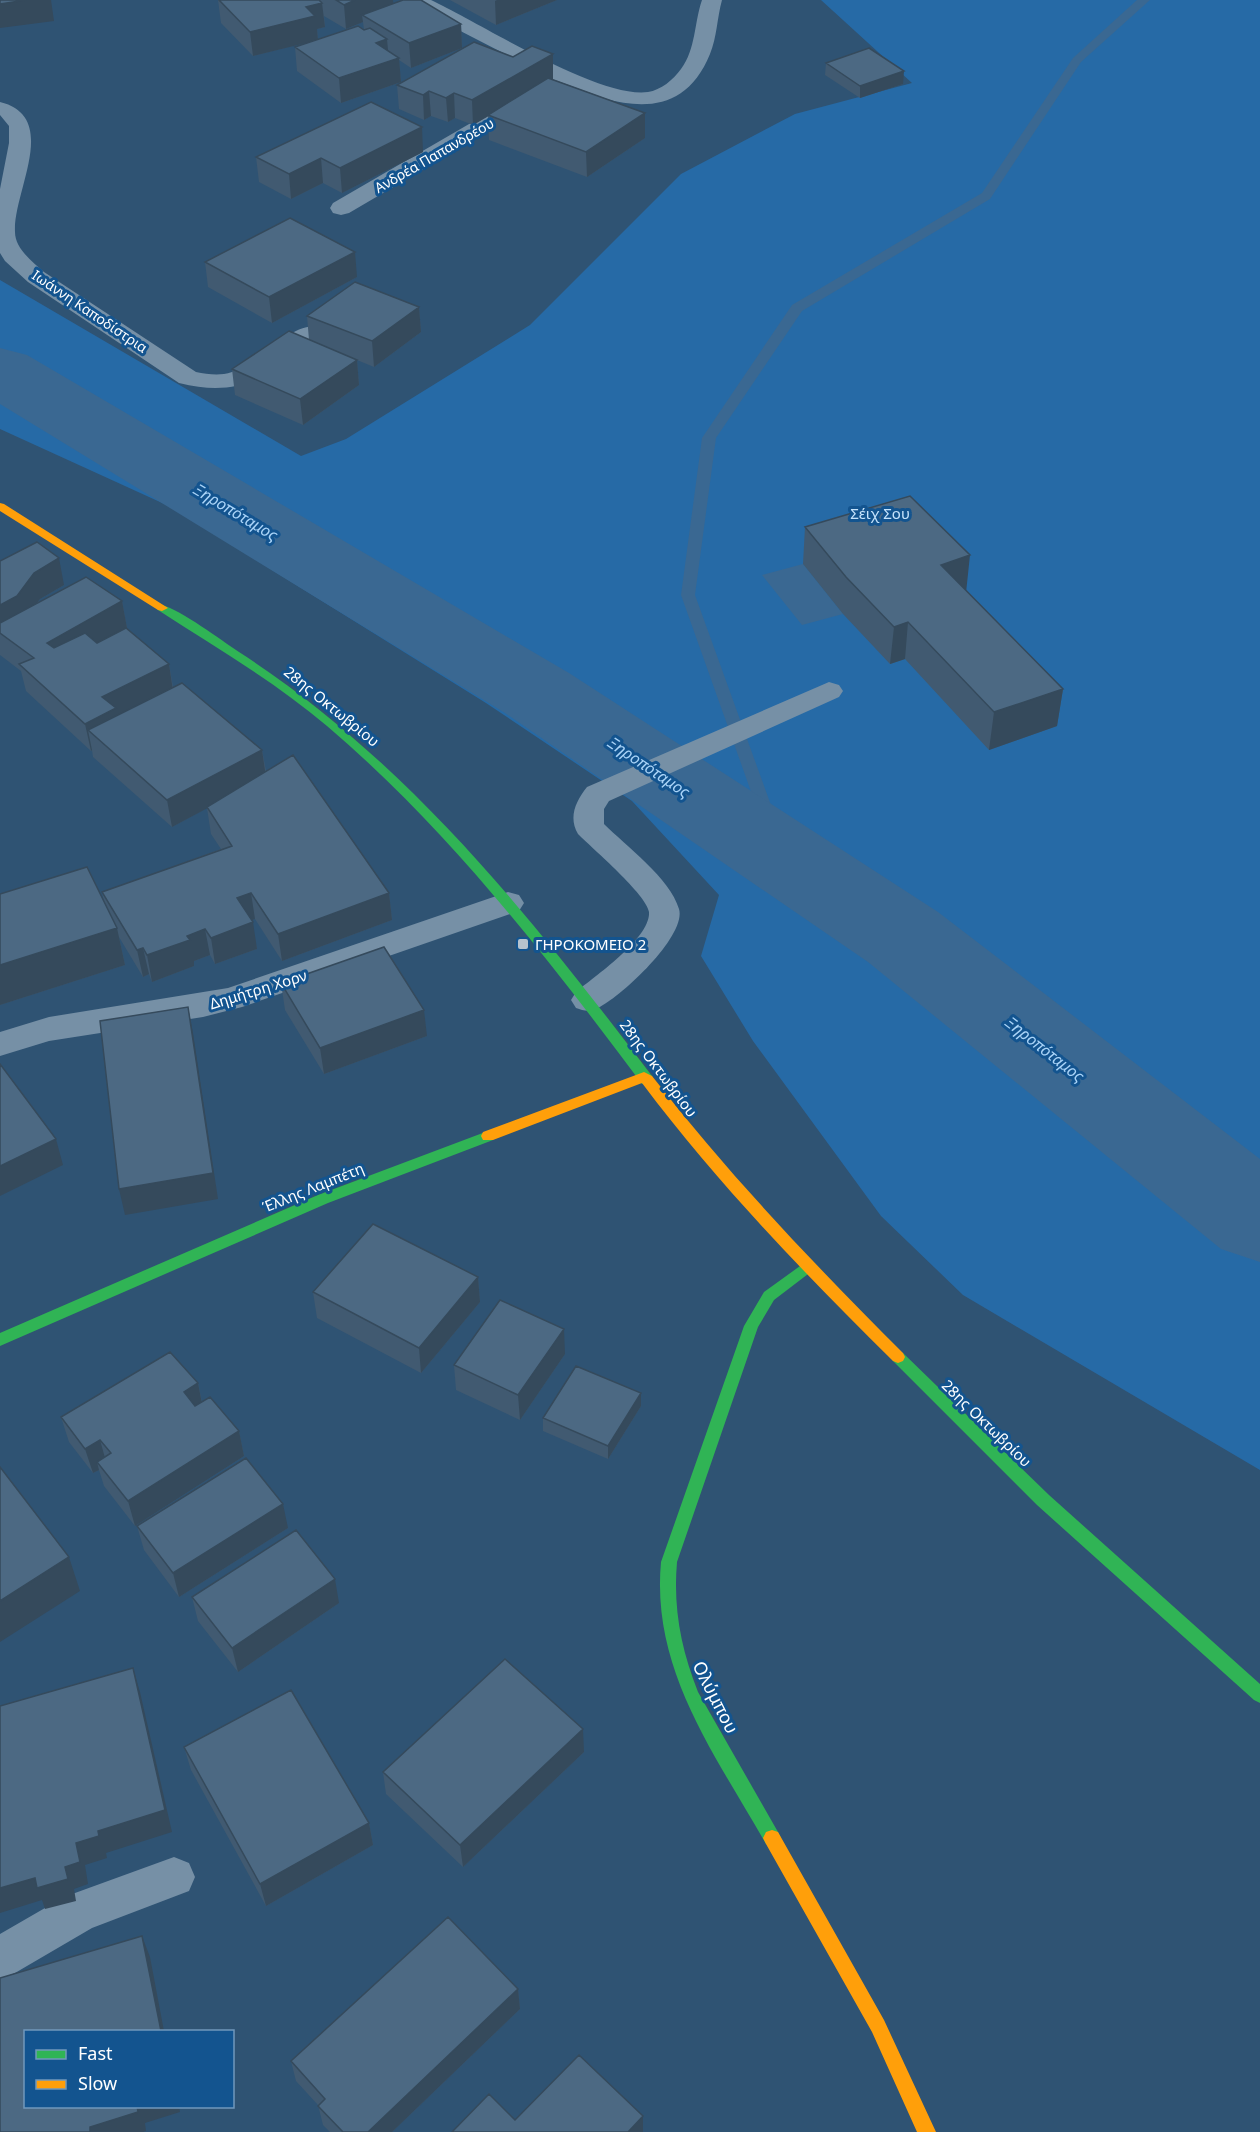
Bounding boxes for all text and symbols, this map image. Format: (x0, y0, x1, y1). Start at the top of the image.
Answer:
street label: Ανδρέα Παπανδρέου (371, 113, 497, 197)
street label: Ιωάννη Καποδίστρια (29, 265, 152, 357)
water label: Ξηροπόταμος (189, 478, 283, 546)
park label: Σέιχ Σου (850, 503, 910, 523)
street label: 28ης Οκτωβρίου (280, 661, 384, 751)
water label: Ξηροπόταμος (603, 731, 695, 803)
place label: ΓΗΡΟΚΟΜΕΙΟ 2 (535, 934, 646, 954)
marker: ΓΗΡΟΚΟΜΕΙΟ 2 (516, 937, 530, 951)
street label: Δημήτρη Χορν (207, 965, 309, 1013)
water label: Ξηροπόταμος (1000, 1011, 1089, 1087)
street label: 28ης Οκτωβρίου (616, 1015, 702, 1121)
street label: Έλλης Λαμπέτη (259, 1158, 367, 1216)
street label: 28ης Οκτωβρίου (938, 1375, 1036, 1471)
street label: Ολύμπου (687, 1657, 745, 1737)
legend (24, 2030, 234, 2108)
text: Fast (78, 2041, 113, 2065)
text: Slow (78, 2071, 117, 2095)

